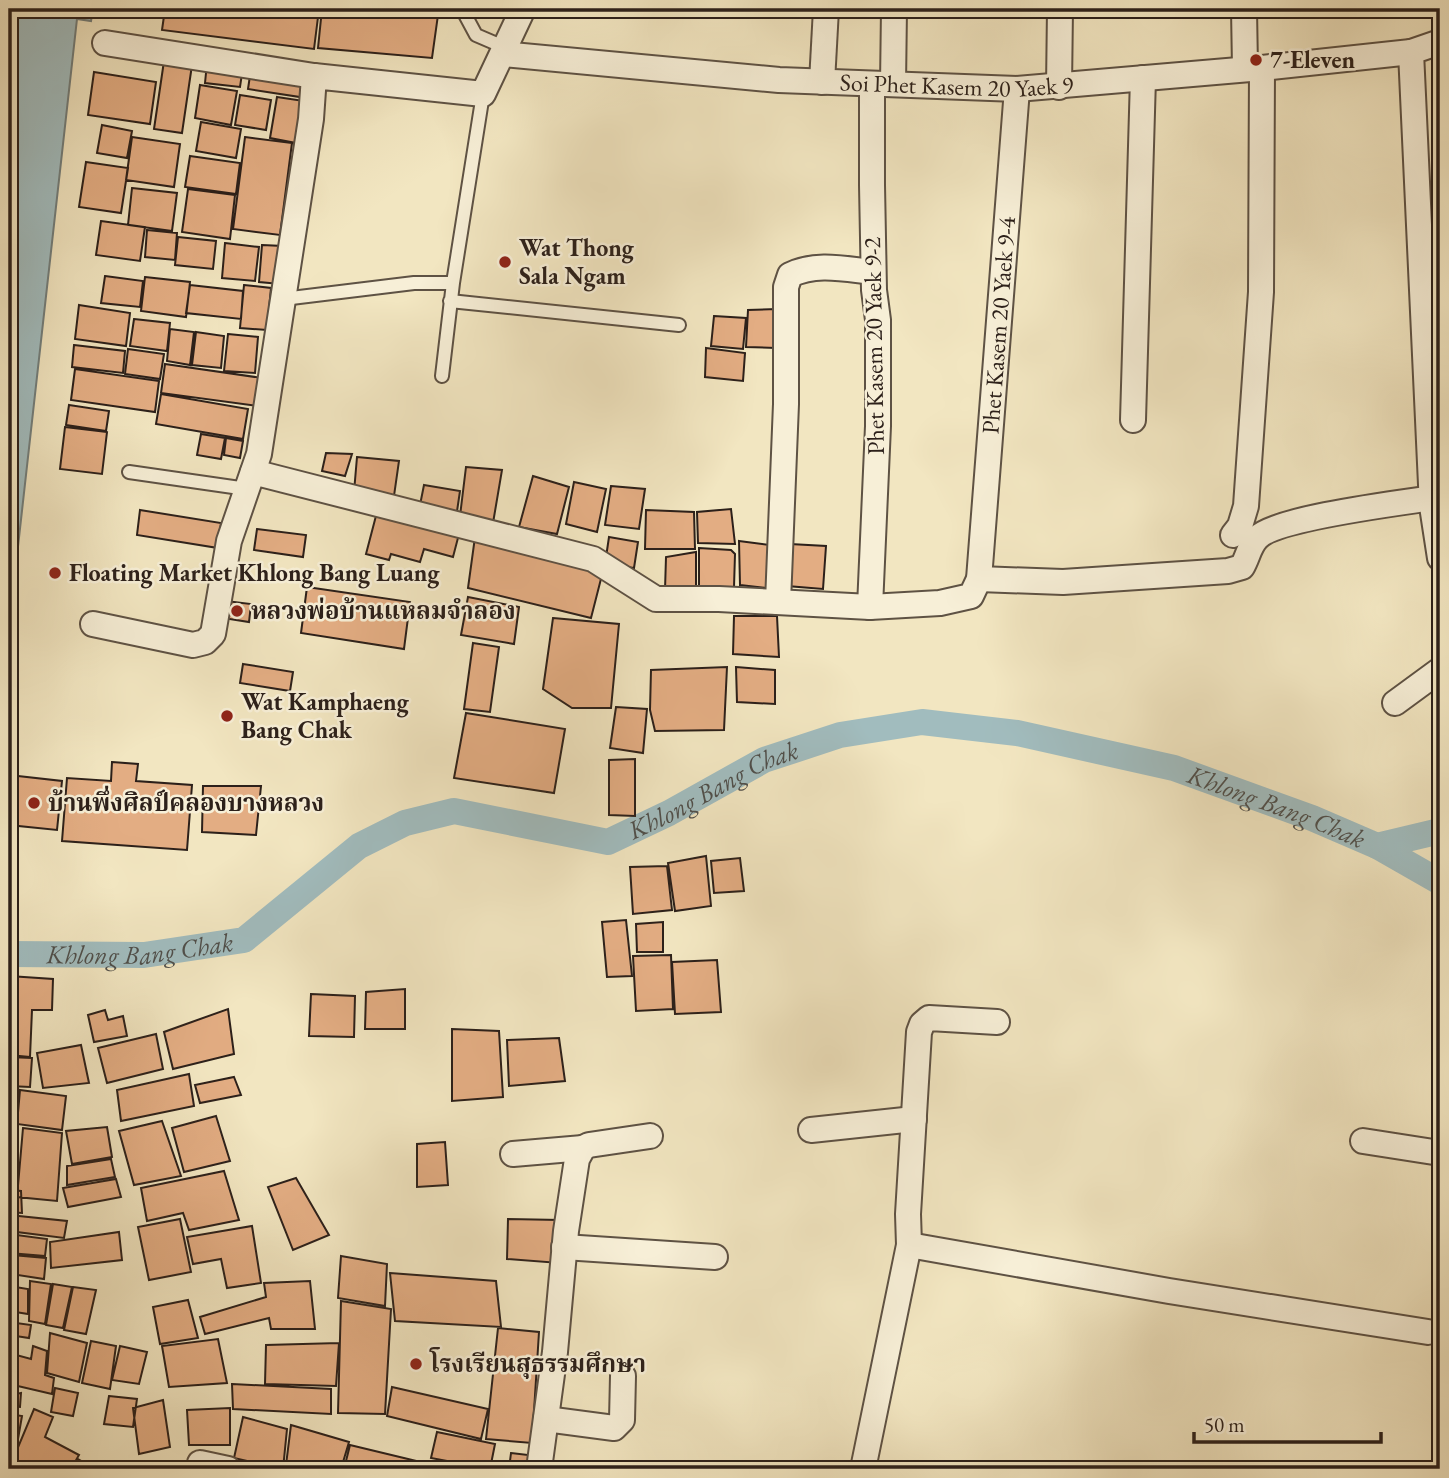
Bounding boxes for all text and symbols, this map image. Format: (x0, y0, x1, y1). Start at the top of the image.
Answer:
place label: 7-Eleven (1270, 44, 1355, 75)
marker: 7-Eleven (1248, 52, 1264, 68)
street label: Soi Phet Kasem 20 Yaek 9 (839, 66, 1075, 104)
street label: Phet Kasem 20 Yaek 9-4 (974, 215, 1022, 435)
place label: Wat Thong Sala Ngam (519, 232, 635, 292)
street label: Phet Kasem 20 Yaek 9-2 (856, 236, 891, 455)
marker: Wat Thong Sala Ngam (497, 254, 513, 270)
place label: Floating Market Khlong Bang Luang (69, 557, 440, 589)
marker: Floating Market Khlong Bang Luang (47, 565, 63, 581)
place label: หลวงพ่อบ้านแหลมจำลอง (251, 595, 516, 626)
marker: หลวงพ่อบ้านแหลมจำลอง (229, 603, 245, 619)
place label: Wat Kamphaeng Bang Chak (241, 686, 410, 746)
marker: Wat Kamphaeng Bang Chak (219, 708, 235, 724)
water label: Khlong Bang Chak (621, 733, 803, 848)
water label: Khlong Bang Chak (1182, 757, 1371, 856)
place label: บ้านพึ่งศิลป์คลองบางหลวง (48, 785, 324, 818)
marker: บ้านพึ่งศิลป์คลองบางหลวง (26, 795, 42, 811)
water label: Khlong Bang Chak (45, 925, 235, 973)
place label: โรงเรียนสุธรรมศึกษา (429, 1347, 646, 1379)
marker: โรงเรียนสุธรรมศึกษา (408, 1356, 424, 1372)
scale bar (1194, 1401, 1381, 1445)
text: 50 m (1204, 1411, 1245, 1438)

